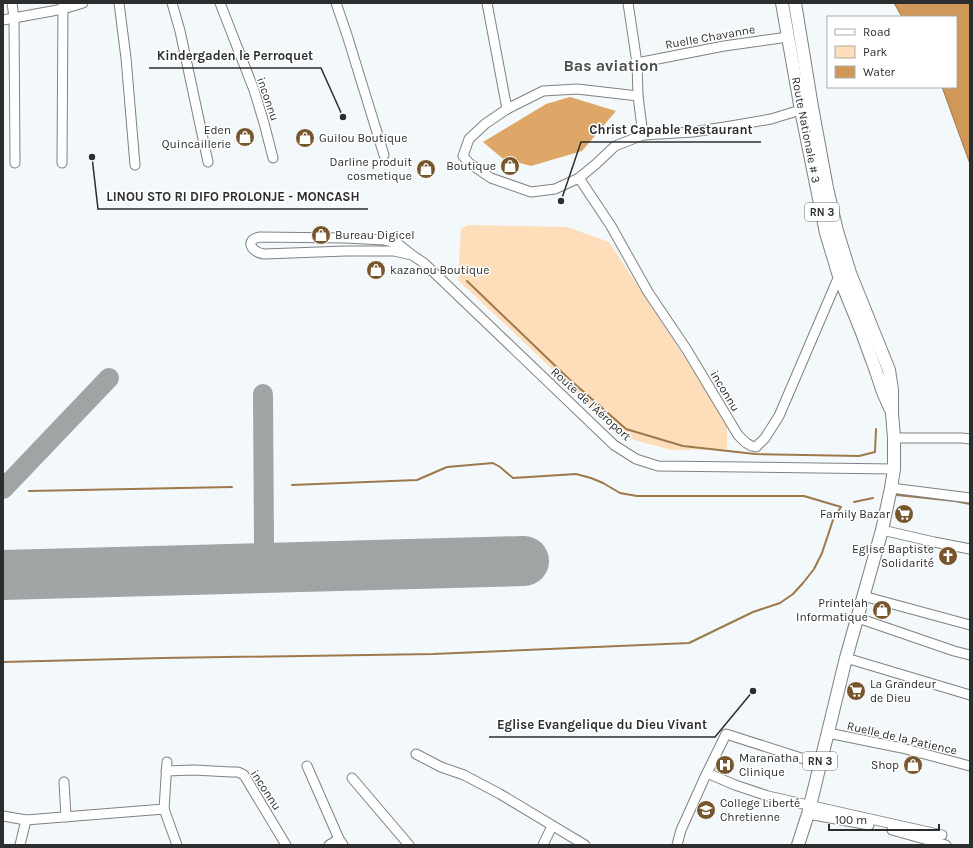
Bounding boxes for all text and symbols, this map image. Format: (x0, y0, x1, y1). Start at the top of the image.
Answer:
legend (827, 16, 957, 88)
street label: Ruelle Chavanne (664, 22, 756, 52)
text: Road (863, 25, 891, 39)
callout: Kindergaden le Perroquet (149, 43, 321, 68)
text: Park (863, 45, 888, 59)
text: Kindergaden le Perroquet (157, 48, 313, 64)
district label: Bas aviation (563, 56, 659, 75)
text: Water (863, 65, 896, 79)
street label: inconnu (254, 75, 282, 123)
street label: Route Nationale # 3 (789, 76, 823, 184)
callout: Christ Capable Restaurant (581, 117, 761, 142)
text: Christ Capable Restaurant (589, 122, 753, 137)
place label: Eden Quincaillerie (162, 123, 231, 151)
shop icon: Eden Quincaillerie (234, 126, 256, 148)
shop icon: Guilou Boutique (294, 127, 316, 149)
place label: Guilou Boutique (319, 131, 407, 145)
place label: Darline produit cosmetique (330, 155, 412, 183)
shop icon: Boutique (499, 155, 521, 177)
shop icon: Darline produit cosmetique (415, 158, 437, 180)
place label: Boutique (446, 159, 496, 173)
callout: LINOU STO RI DIFO PROLONJE - MONCASH (98, 184, 368, 209)
text: LINOU STO RI DIFO PROLONJE - MONCASH (106, 189, 360, 204)
road number: RN 3 (805, 203, 839, 221)
shop icon: Bureau Digicel (310, 224, 332, 246)
place label: Bureau Digicel (335, 228, 415, 242)
shop icon: kazanou Boutique (365, 259, 387, 281)
place label: kazanou Boutique (390, 263, 489, 277)
street label: Route de l'Aéroport (548, 365, 634, 444)
street label: inconnu (707, 368, 743, 414)
supermarket icon: Family Bazar (893, 503, 915, 525)
place label: Family Bazar (820, 507, 891, 521)
place label: Eglise Baptiste Solidarité (852, 542, 934, 570)
church icon: Eglise Baptiste Solidarité (937, 545, 959, 567)
place label: Printelah Informatique (796, 596, 868, 624)
shop icon: Printelah Informatique (871, 599, 893, 621)
place label: La Grandeur de Dieu (870, 677, 937, 705)
supermarket icon: La Grandeur de Dieu (845, 680, 867, 702)
callout: Eglise Evangelique du Dieu Vivant (489, 712, 715, 737)
text: Eglise Evangelique du Dieu Vivant (497, 717, 707, 733)
street label: Ruelle de la Patience (846, 719, 958, 757)
place label: Maranatha Clinique (739, 751, 799, 779)
road number: RN 3 (803, 752, 837, 770)
hospital icon: Maranatha Clinique (714, 754, 736, 776)
shop icon: Shop (902, 754, 924, 776)
place label: Shop (871, 758, 899, 772)
street label: inconnu (248, 767, 284, 813)
place label: College Liberté Chretienne (720, 796, 800, 824)
school or university icon: College Liberté Chretienne (695, 799, 717, 821)
scale bar (829, 806, 939, 832)
text: 100 m (835, 813, 867, 827)

